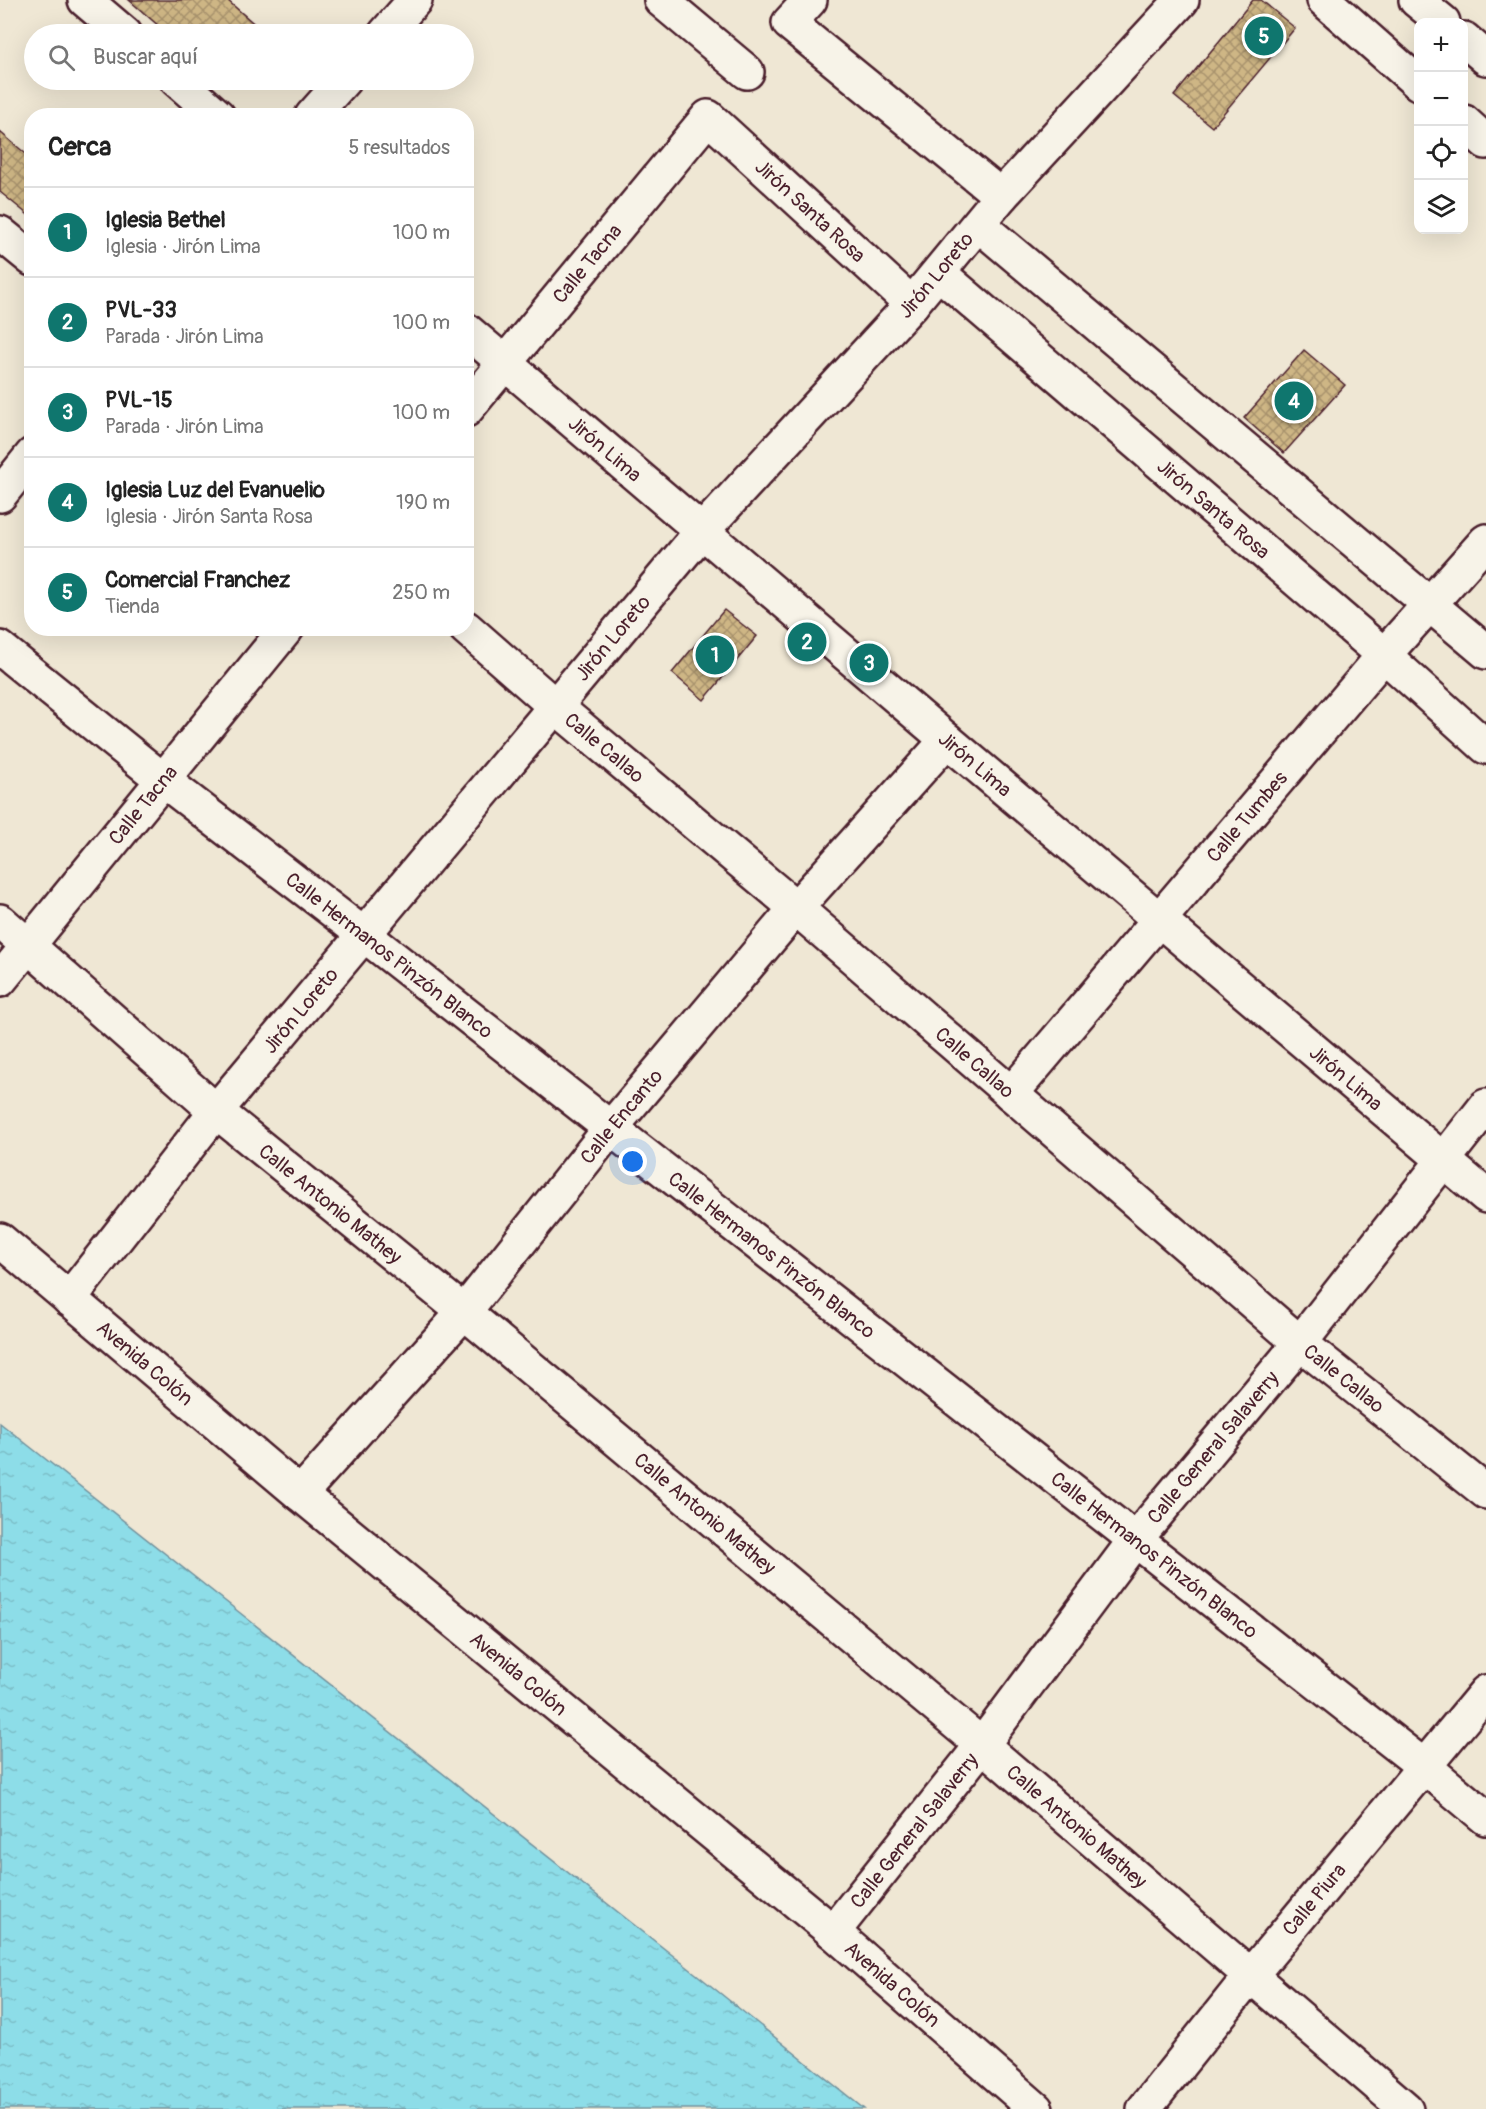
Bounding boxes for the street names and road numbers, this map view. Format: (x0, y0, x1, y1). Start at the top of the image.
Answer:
street label: Jirón Santa Rosa (750, 154, 871, 268)
street label: Calle Tacna (547, 219, 627, 308)
street label: Jirón Loreto (893, 227, 979, 323)
street label: Jirón Lima (564, 411, 647, 487)
street label: Jirón Santa Rosa (1152, 453, 1275, 564)
street label: Jirón Loreto (569, 590, 656, 686)
street label: Calle Callao (559, 707, 650, 788)
street label: Jirón Lima (933, 726, 1017, 802)
street label: Calle Tacna (103, 760, 183, 850)
street label: Calle Tumbes (1201, 766, 1292, 867)
street label: Calle Hermanos Pinzón Blanco (281, 867, 498, 1044)
street label: Jirón Loreto (257, 962, 344, 1058)
street label: Calle Callao (930, 1021, 1020, 1104)
street label: Jirón Lima (1304, 1040, 1388, 1116)
street label: Calle Encanto (575, 1063, 668, 1169)
street label: Calle Antonio Mathey (254, 1138, 407, 1270)
street label: Calle Hermanos Pinzón Blanco (663, 1166, 881, 1344)
street label: Avenida Colón (92, 1315, 198, 1411)
street label: Calle Callao (1299, 1338, 1390, 1418)
street label: Calle General Salaverry (1142, 1365, 1284, 1529)
street label: Calle Antonio Mathey (629, 1447, 781, 1580)
street label: Calle Hermanos Pinzón Blanco (1046, 1466, 1263, 1644)
street label: Avenida Colón (465, 1626, 572, 1721)
street label: Calle General Salaverry (845, 1747, 984, 1913)
street label: Calle Antonio Mathey (1001, 1759, 1152, 1894)
street label: Calle Piura (1277, 1858, 1351, 1940)
street label: Avenida Colón (840, 1935, 946, 2032)

